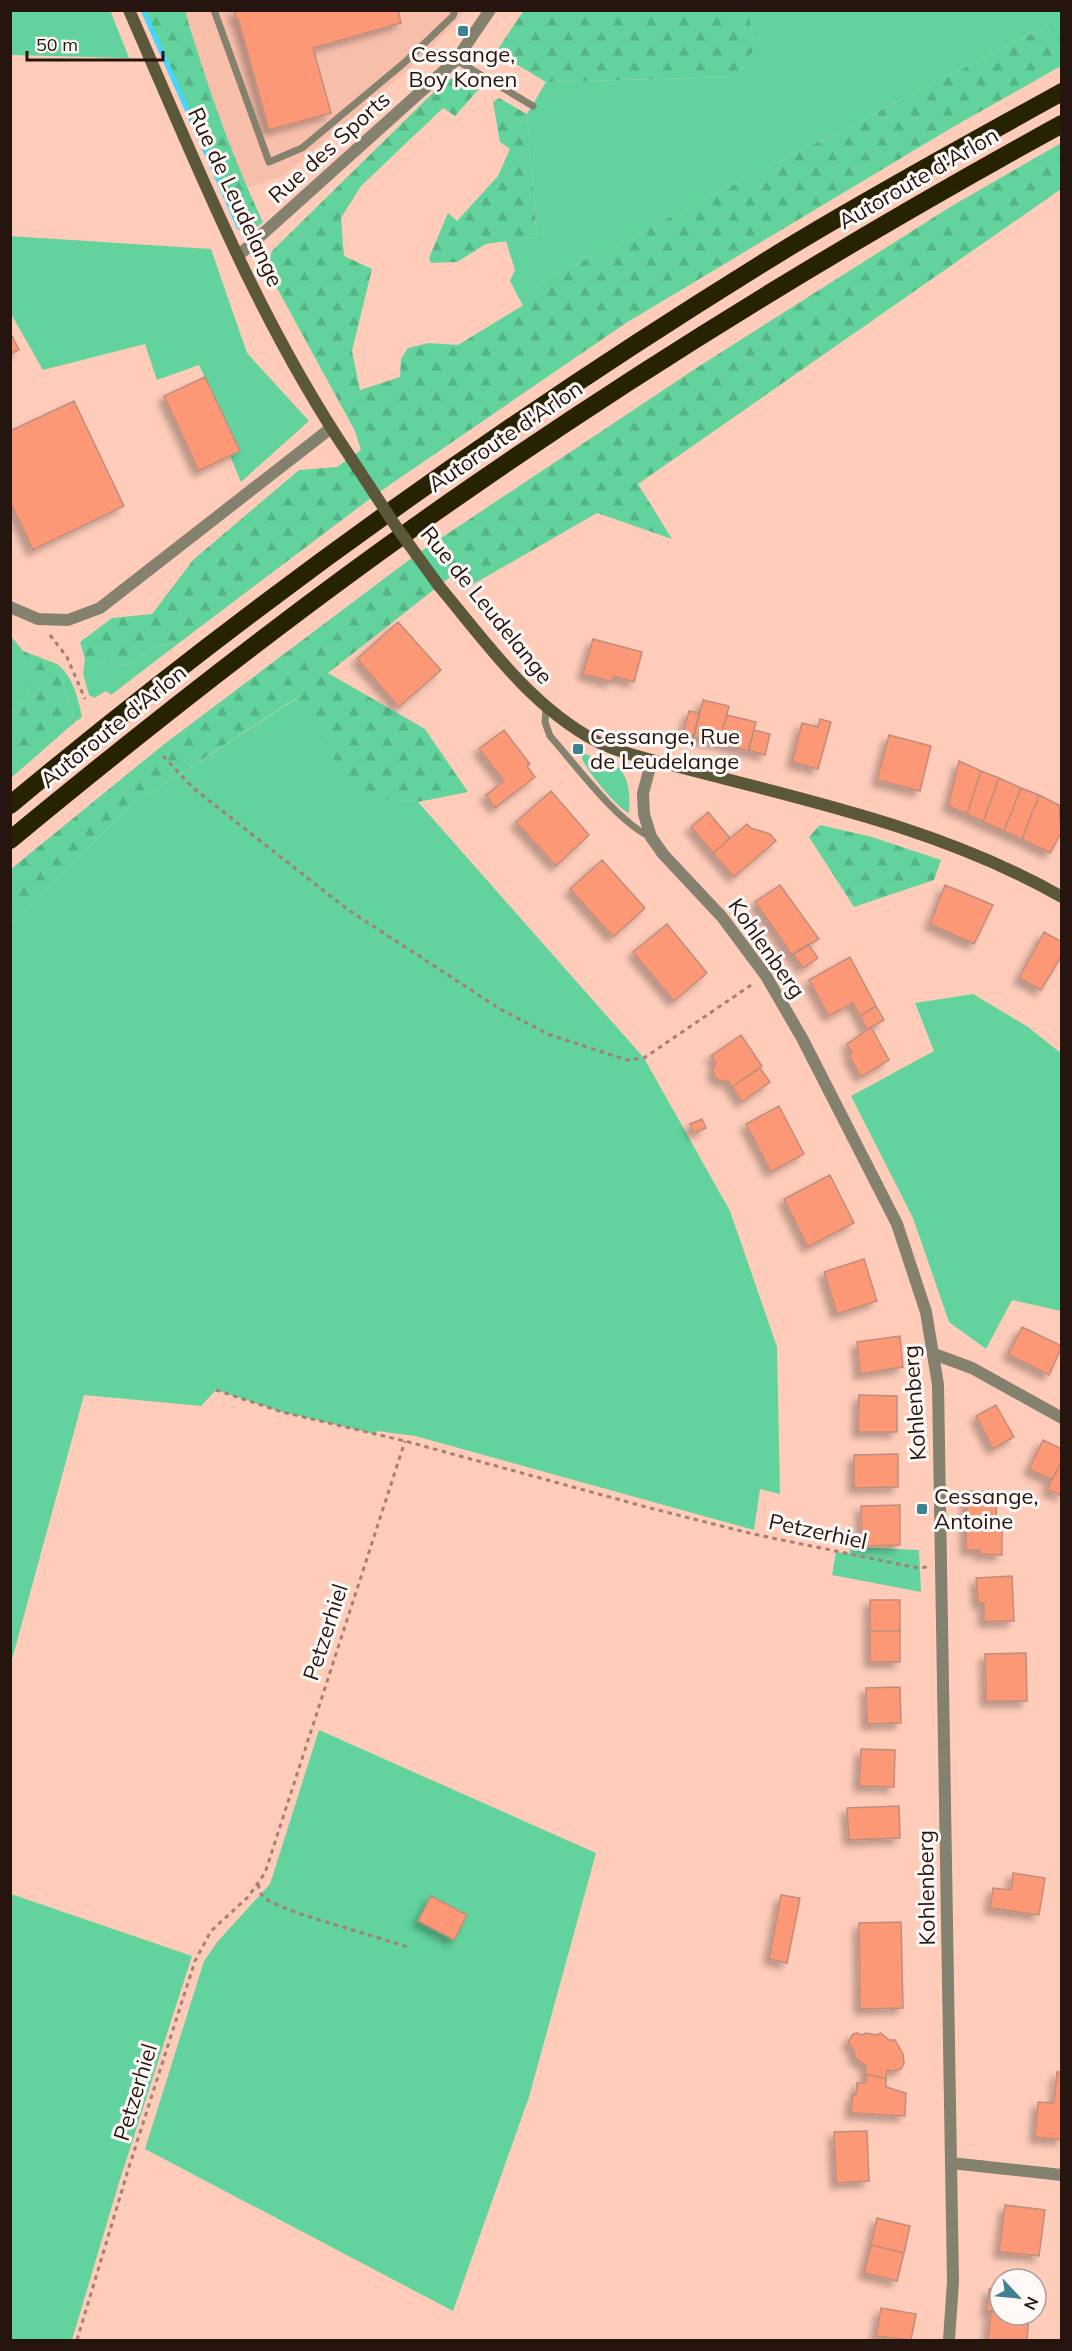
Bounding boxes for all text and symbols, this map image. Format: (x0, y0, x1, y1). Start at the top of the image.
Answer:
scale bar (27, 24, 164, 62)
marker: Cessange, Boy Konen (456, 24, 470, 38)
text: 50 m (36, 33, 78, 56)
place label: Cessange, Boy Konen (409, 40, 517, 93)
street label: Rue des Sports (262, 85, 396, 209)
street label: Rue de Leudelange (182, 103, 290, 291)
street label: Autoroute d'Arlon (833, 121, 1003, 235)
street label: Autoroute d'Arlon (422, 374, 588, 498)
street label: Rue de Leudelange (415, 520, 559, 690)
street label: Autoroute d'Arlon (34, 658, 192, 794)
place label: Cessange, Rue de Leudelange (590, 722, 740, 775)
marker: Cessange, Rue de Leudelange (571, 742, 585, 756)
street label: Kohlenberg (722, 893, 812, 1003)
street label: Kohlenberg (896, 1344, 932, 1462)
place label: Cessange, Antoine (934, 1482, 1038, 1535)
marker: Cessange, Antoine (915, 1502, 929, 1516)
street label: Petzerhiel (766, 1507, 870, 1555)
street label: Petzerhiel (296, 1580, 354, 1684)
street label: Kohlenberg (911, 1830, 941, 1946)
street label: Petzerhiel (107, 2040, 163, 2144)
north arrow (988, 2267, 1048, 2327)
text: N (1020, 2294, 1043, 2313)

